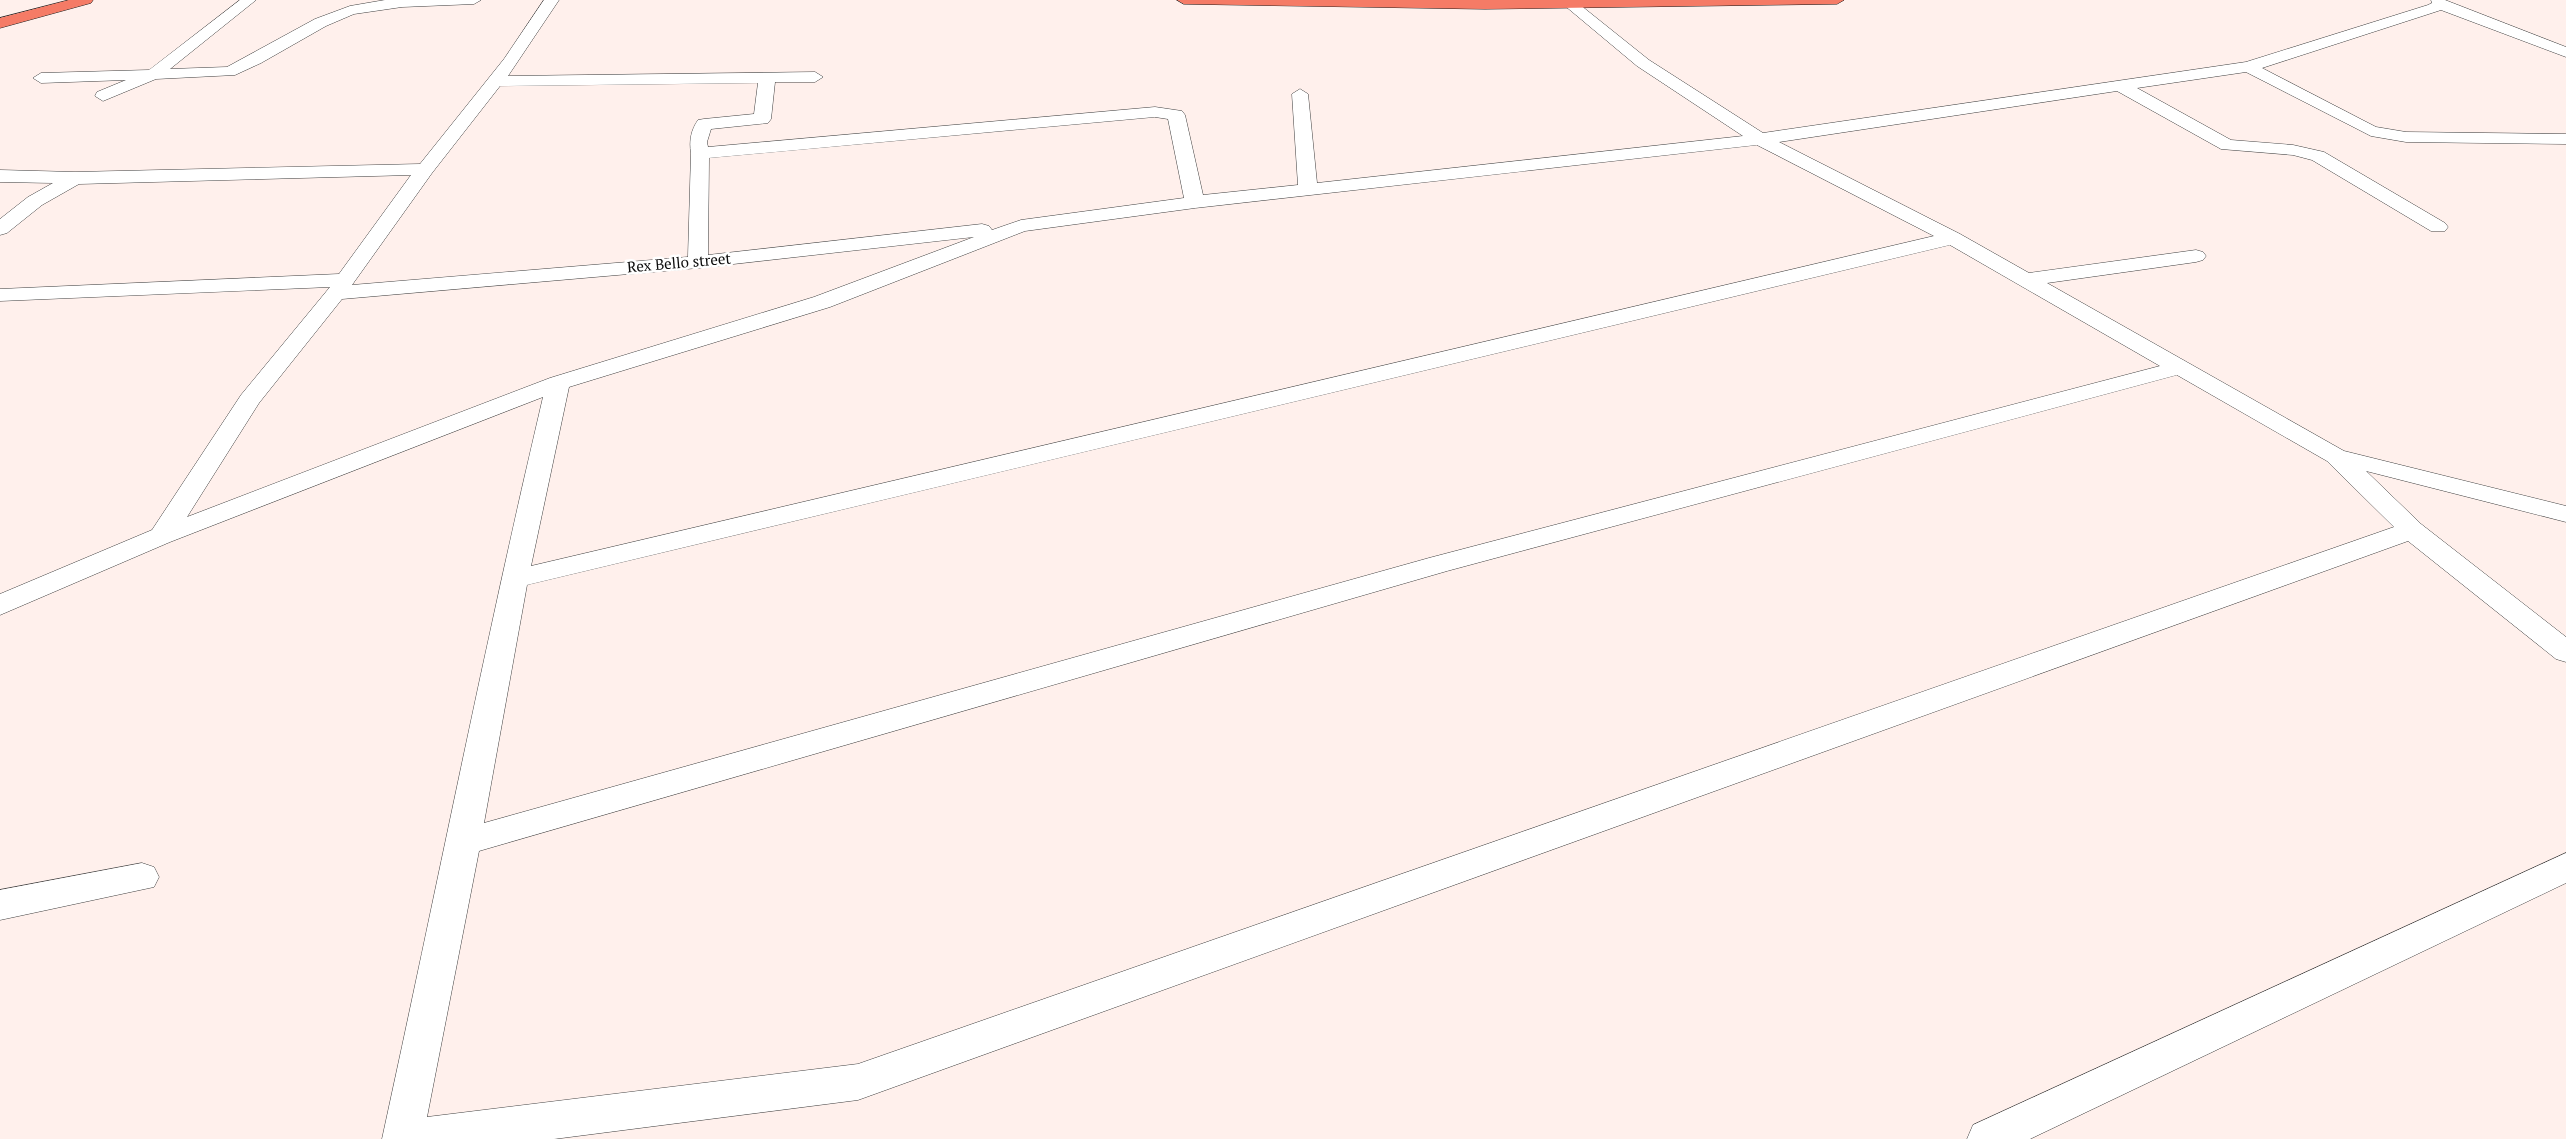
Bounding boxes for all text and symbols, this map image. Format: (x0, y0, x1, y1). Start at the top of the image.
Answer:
street label: Rex Bello street (626, 247, 732, 277)

